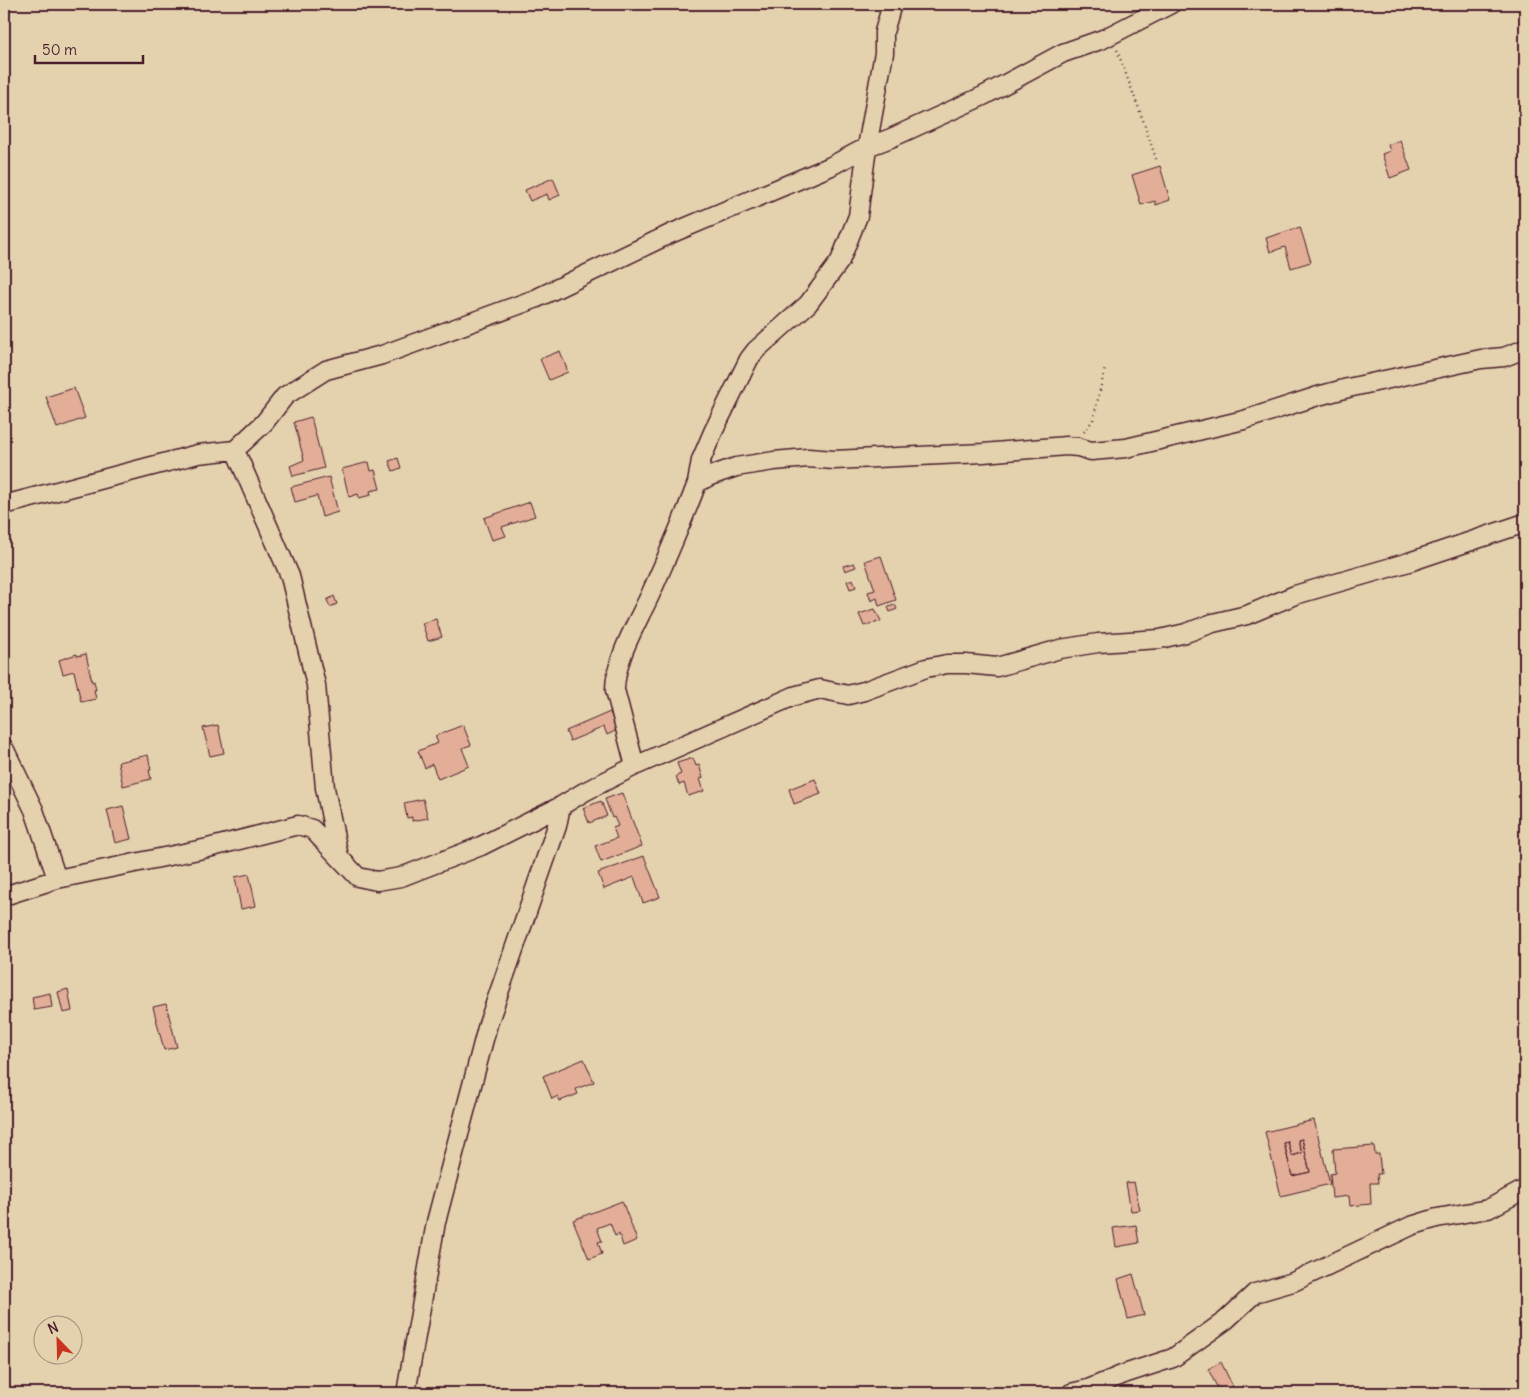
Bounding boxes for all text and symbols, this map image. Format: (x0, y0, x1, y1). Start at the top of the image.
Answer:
scale bar (35, 32, 142, 64)
text: 50 m (42, 40, 77, 59)
north arrow (32, 1314, 82, 1364)
text: N (45, 1318, 61, 1338)

